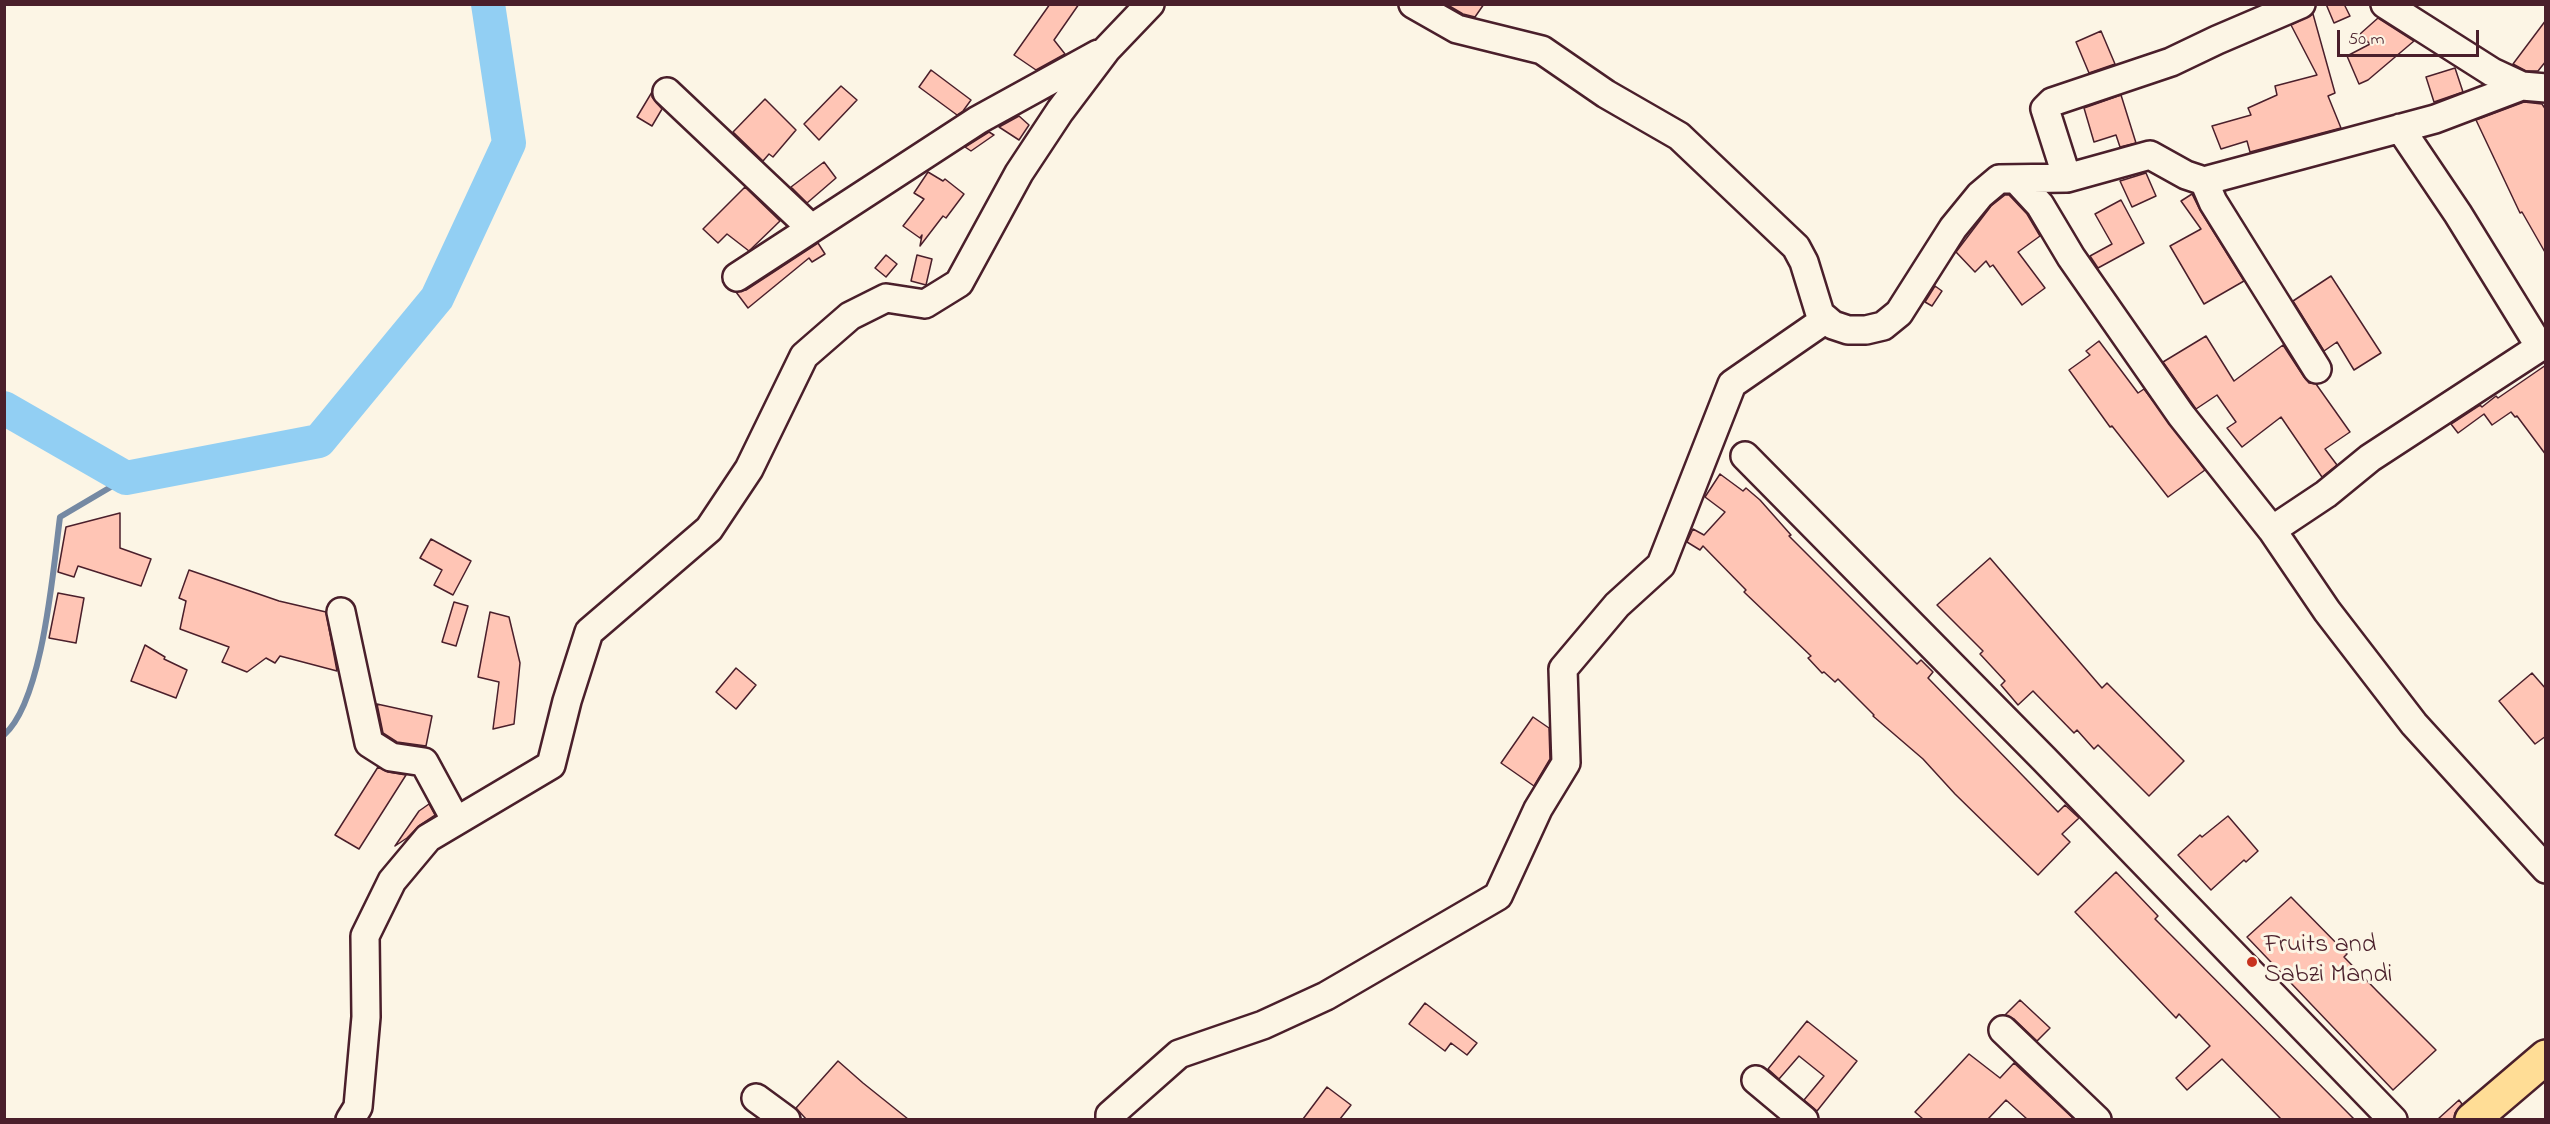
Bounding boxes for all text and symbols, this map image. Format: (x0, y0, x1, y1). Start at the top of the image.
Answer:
scale bar (2340, 18, 2482, 56)
text: 50 m (2348, 27, 2385, 53)
place label: Fruits and Sabzi Mandi (2264, 931, 2392, 993)
marker: Fruits and Sabzi Mandi (2245, 955, 2259, 969)

